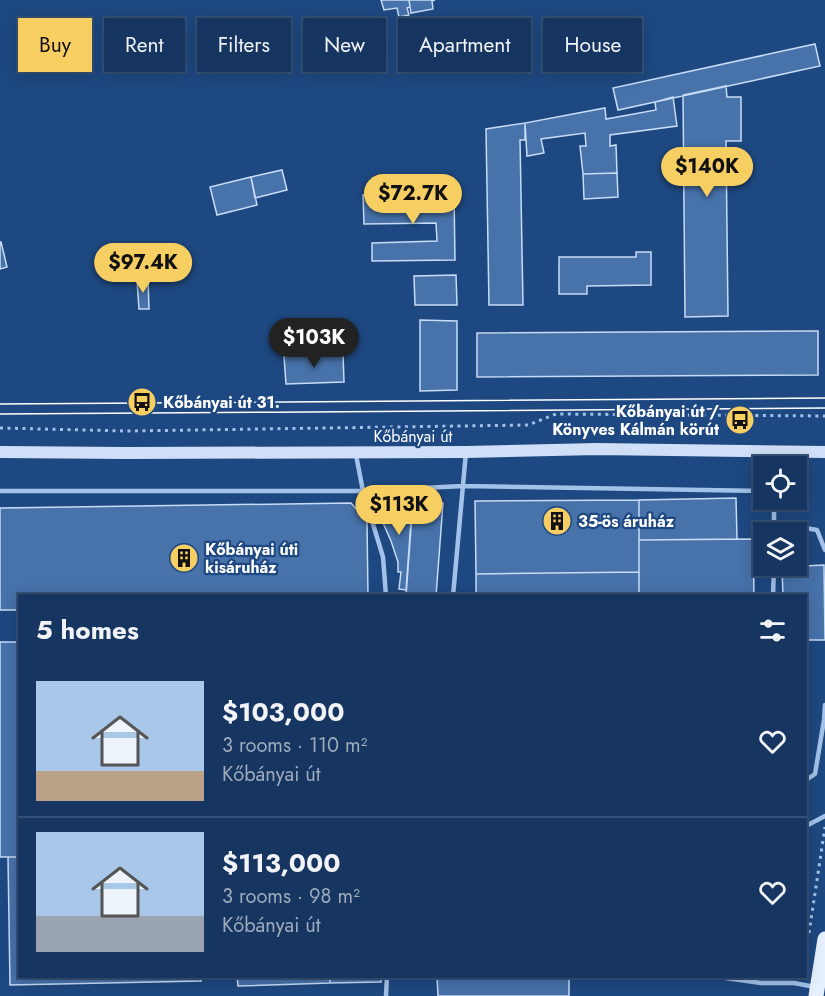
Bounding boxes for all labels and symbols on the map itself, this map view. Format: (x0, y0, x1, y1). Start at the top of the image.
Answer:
pin: $140K (665, 147, 749, 198)
pin: $72.7K (364, 174, 462, 225)
pin: $97.4K (94, 243, 192, 294)
pin: $103K (272, 318, 356, 369)
bus stop icon: Kőbányai út 31. (126, 386, 158, 418)
place label: Kőbányai út 31. (163, 391, 280, 414)
place label: Kőbányai út / Könyves Kálmán körút (552, 400, 720, 441)
bus stop icon: Kőbányai út / Könyves Kálmán körút (724, 404, 756, 436)
street label: Kőbányai út (374, 425, 453, 448)
pin: $113K (357, 485, 441, 536)
building icon: 35-ös áruház (541, 505, 573, 537)
place label: 35-ös áruház (578, 510, 675, 533)
place label: Kőbányai úti kisáruház (205, 538, 298, 579)
building icon: Kőbányai úti kisáruház (168, 542, 200, 574)

